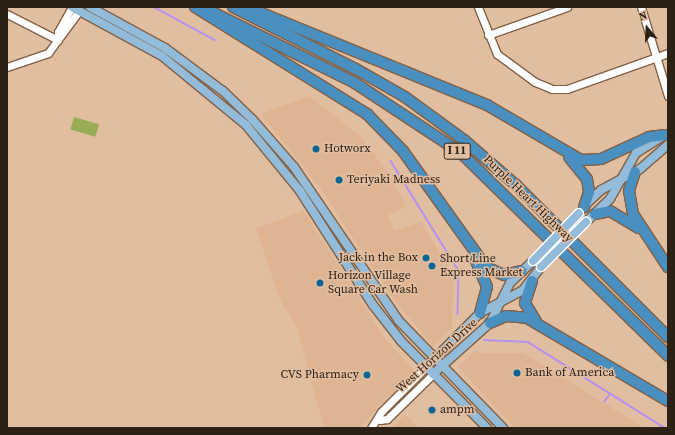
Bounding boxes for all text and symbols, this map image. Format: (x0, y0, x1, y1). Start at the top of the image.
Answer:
north arrow (627, 8, 667, 48)
text: N (637, 8, 649, 25)
place label: Hotworx (324, 142, 371, 156)
road number: I 11 (443, 142, 471, 160)
marker: Hotworx (311, 144, 321, 154)
street label: Purple Heart Highway (480, 153, 576, 245)
place label: Teriyaki Madness (347, 173, 440, 187)
marker: Teriyaki Madness (334, 175, 344, 185)
place label: Jack in the Box (339, 251, 418, 265)
place label: Short Line Express Market (440, 252, 523, 280)
marker: Jack in the Box (421, 253, 431, 263)
marker: Short Line Express Market (427, 261, 437, 271)
place label: Horizon Village Square Car Wash (328, 269, 418, 297)
marker: Horizon Village Square Car Wash (315, 278, 325, 288)
street label: West Horizon Drive (393, 316, 481, 396)
place label: Bank of America (525, 366, 614, 380)
place label: CVS Pharmacy (280, 368, 359, 382)
marker: Bank of America (512, 368, 522, 378)
marker: CVS Pharmacy (362, 370, 372, 380)
place label: ampm (440, 403, 474, 417)
marker: ampm (427, 405, 437, 415)

